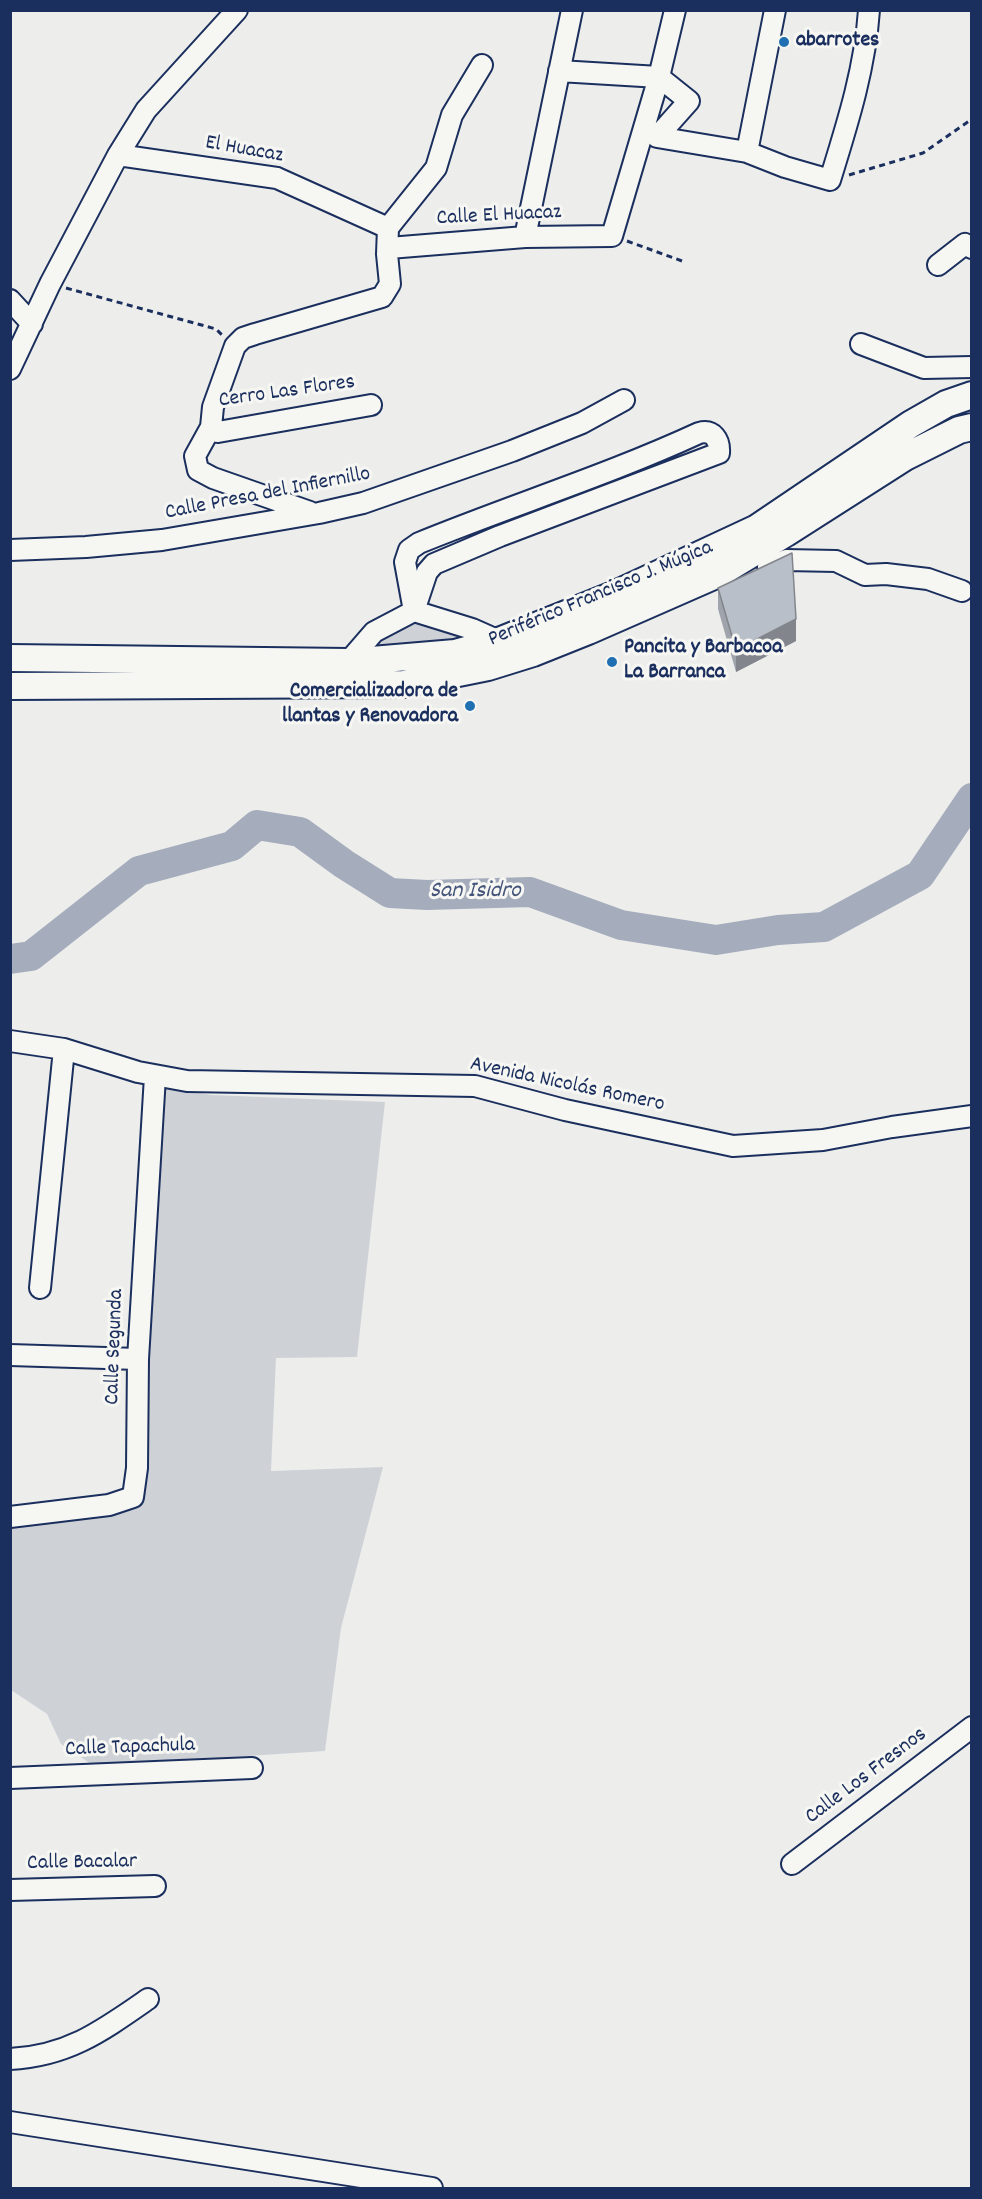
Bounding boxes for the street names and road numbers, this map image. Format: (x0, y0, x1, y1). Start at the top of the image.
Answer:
street label: El Huacaz (203, 131, 285, 171)
street label: Calle El Huacaz (436, 201, 562, 233)
street label: Cerro Las Flores (217, 370, 357, 416)
street label: Calle Presa del Infiernillo (163, 462, 373, 528)
street label: Periférico Francisco J. Múgica (485, 536, 717, 654)
street label: Avenida Nicolás Romero (467, 1053, 667, 1119)
street label: Calle Segunda (101, 1289, 131, 1405)
street label: Calle Los Fresnos (801, 1723, 933, 1831)
street label: Calle Tapachula (65, 1734, 195, 1764)
street label: Calle Bacalar (27, 1850, 137, 1878)

